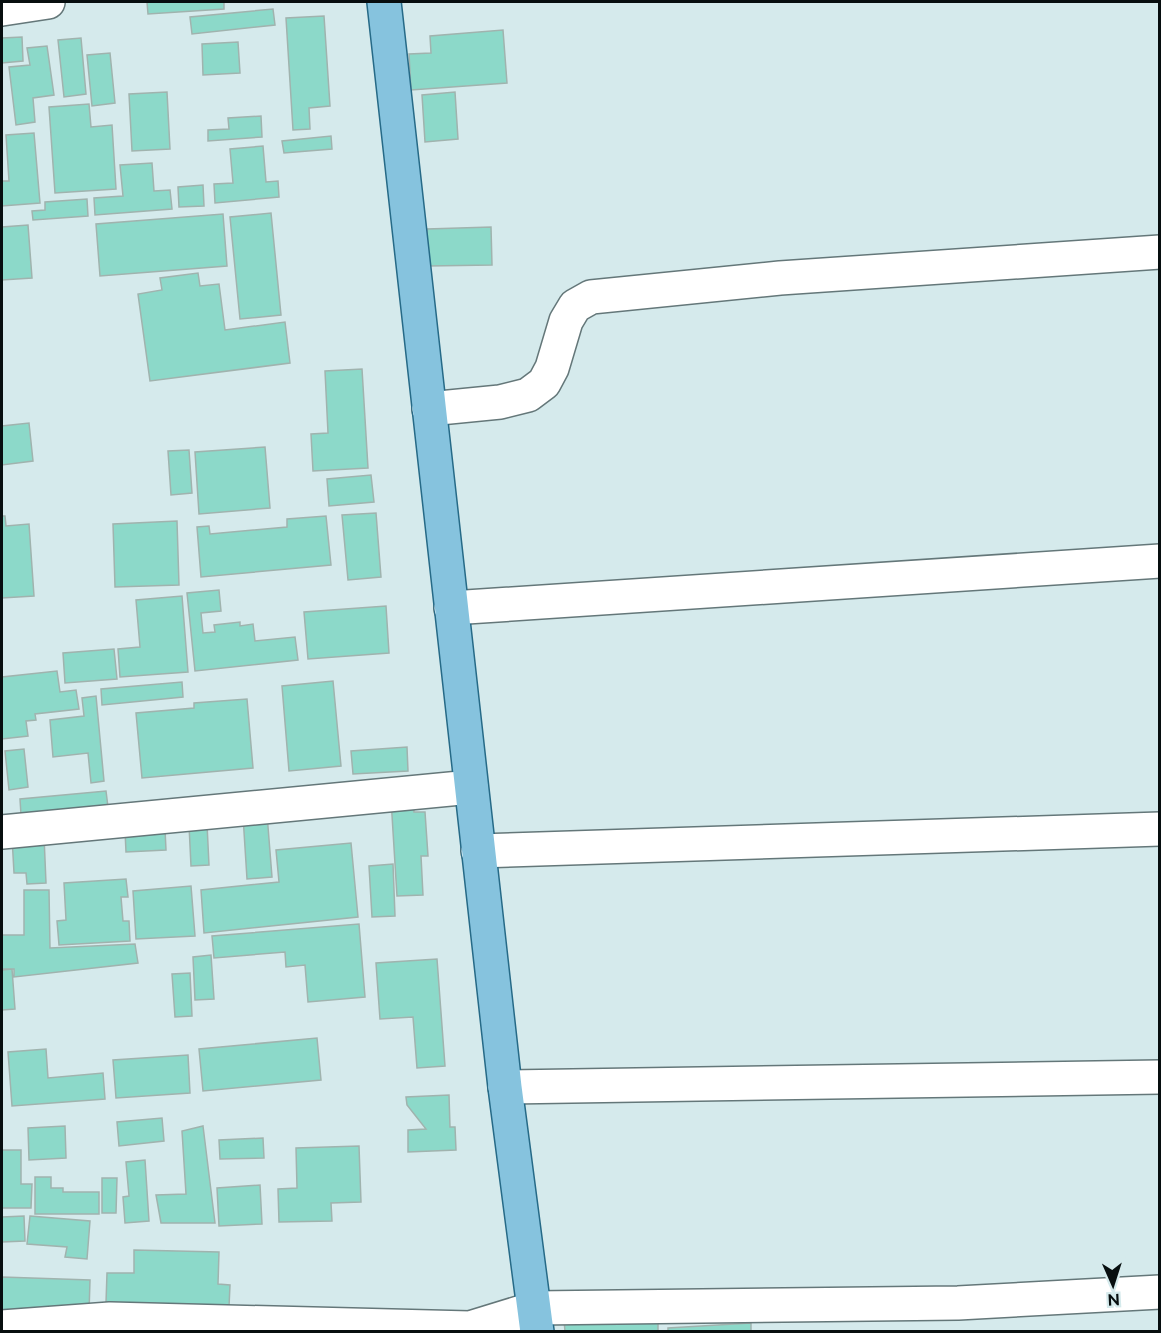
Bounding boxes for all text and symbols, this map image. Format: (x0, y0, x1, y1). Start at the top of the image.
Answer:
north arrow (1083, 1255, 1143, 1315)
text: N (1107, 1290, 1120, 1309)

